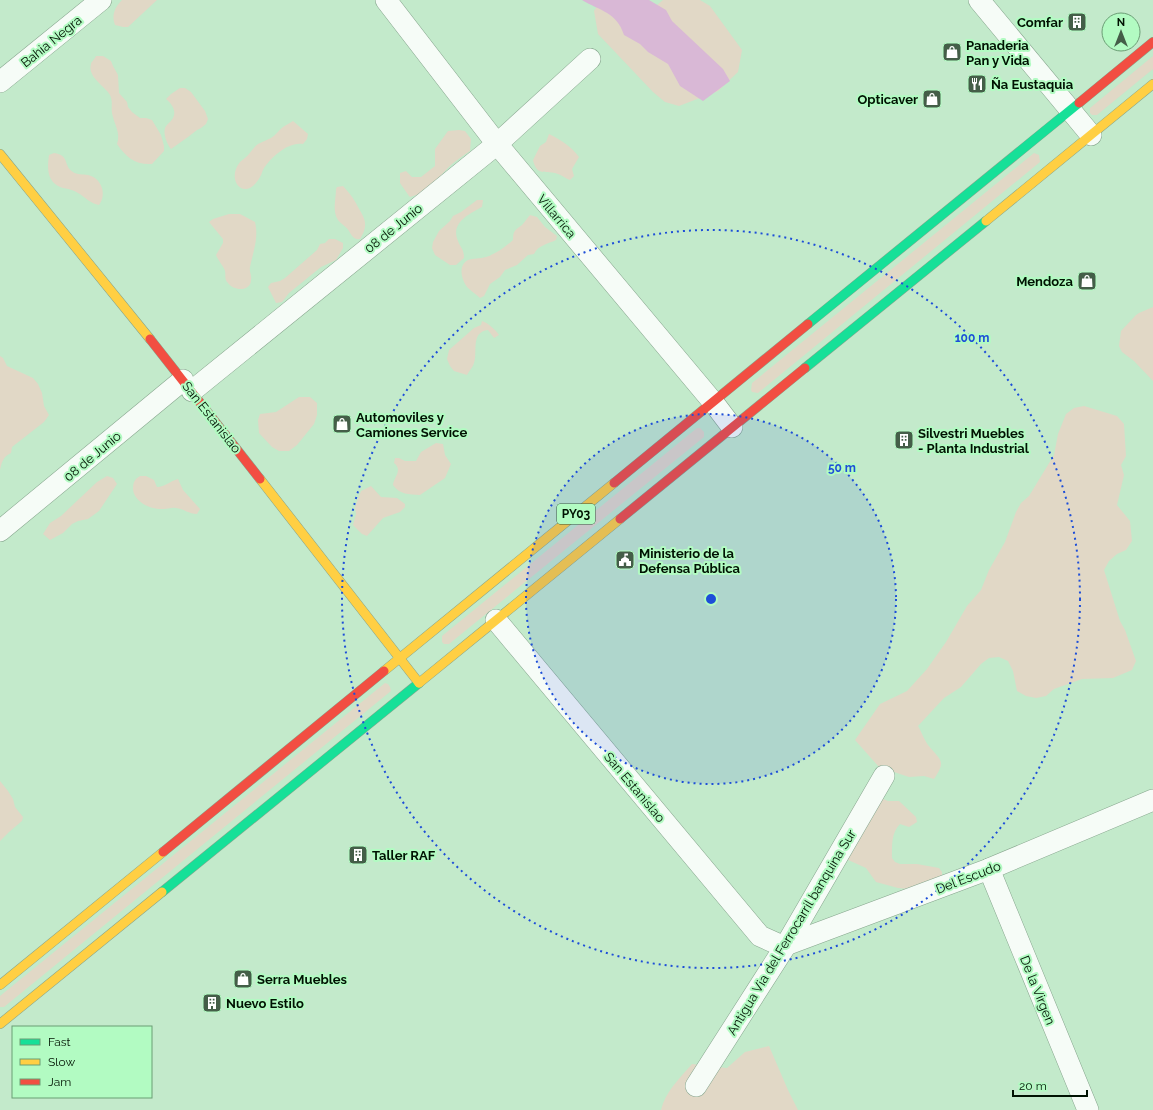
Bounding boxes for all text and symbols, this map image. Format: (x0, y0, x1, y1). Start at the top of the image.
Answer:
building icon: Comfar (1066, 11, 1088, 33)
street label: Bahia Negra (18, 12, 85, 70)
north arrow (1101, 12, 1141, 52)
place label: Comfar (1017, 15, 1063, 30)
text: N (1117, 16, 1125, 29)
place label: Panaderia Pan y Vida (966, 38, 1030, 68)
shop icon: Panaderia Pan y Vida (941, 41, 963, 63)
restaurant icon: Ña Eustaquia (966, 73, 988, 95)
place label: Ña Eustaquia (991, 77, 1074, 92)
shop icon: Opticaver (921, 88, 943, 110)
place label: Opticaver (858, 92, 918, 107)
street label: Villarrica (534, 192, 579, 241)
street label: 08 de Junio (361, 200, 425, 256)
shop icon: Mendoza (1076, 270, 1098, 292)
place label: Mendoza (1016, 274, 1074, 289)
text: 100 m (955, 331, 989, 345)
street label: San Estanislao (179, 379, 244, 456)
place label: Automoviles y Camiones Service (356, 410, 467, 440)
shop icon: Automoviles y Camiones Service (331, 413, 353, 435)
place label: Silvestri Muebles - Planta Industrial (918, 426, 1030, 456)
street label: 08 de Junio (61, 428, 124, 485)
building icon: Silvestri Muebles - Planta Industrial (893, 429, 915, 451)
text: 50 m (828, 461, 856, 475)
road number: PY03 (557, 504, 595, 524)
place label: Ministerio de la Defensa Pública (639, 546, 741, 576)
public building icon: Ministerio de la Defensa Pública (614, 549, 636, 571)
centre of rings (704, 592, 718, 606)
street label: San Estanislao (601, 749, 668, 825)
street label: Antigua Via del Ferrocarril banquina Sur (724, 826, 859, 1038)
building icon: Taller RAF (347, 844, 369, 866)
place label: Taller RAF (372, 848, 436, 863)
street label: Del Escudo (934, 858, 1003, 897)
street label: De la Virgen (1017, 954, 1058, 1027)
shop icon: Serra Muebles (232, 968, 254, 990)
place label: Serra Muebles (257, 972, 348, 987)
building icon: Nuevo Estilo (201, 992, 223, 1014)
place label: Nuevo Estilo (226, 996, 304, 1011)
legend (12, 1026, 152, 1098)
text: Fast (48, 1035, 71, 1049)
text: Slow (48, 1055, 75, 1069)
scale bar (1013, 1072, 1087, 1098)
text: Jam (48, 1075, 71, 1089)
text: 20 m (1019, 1079, 1047, 1093)

